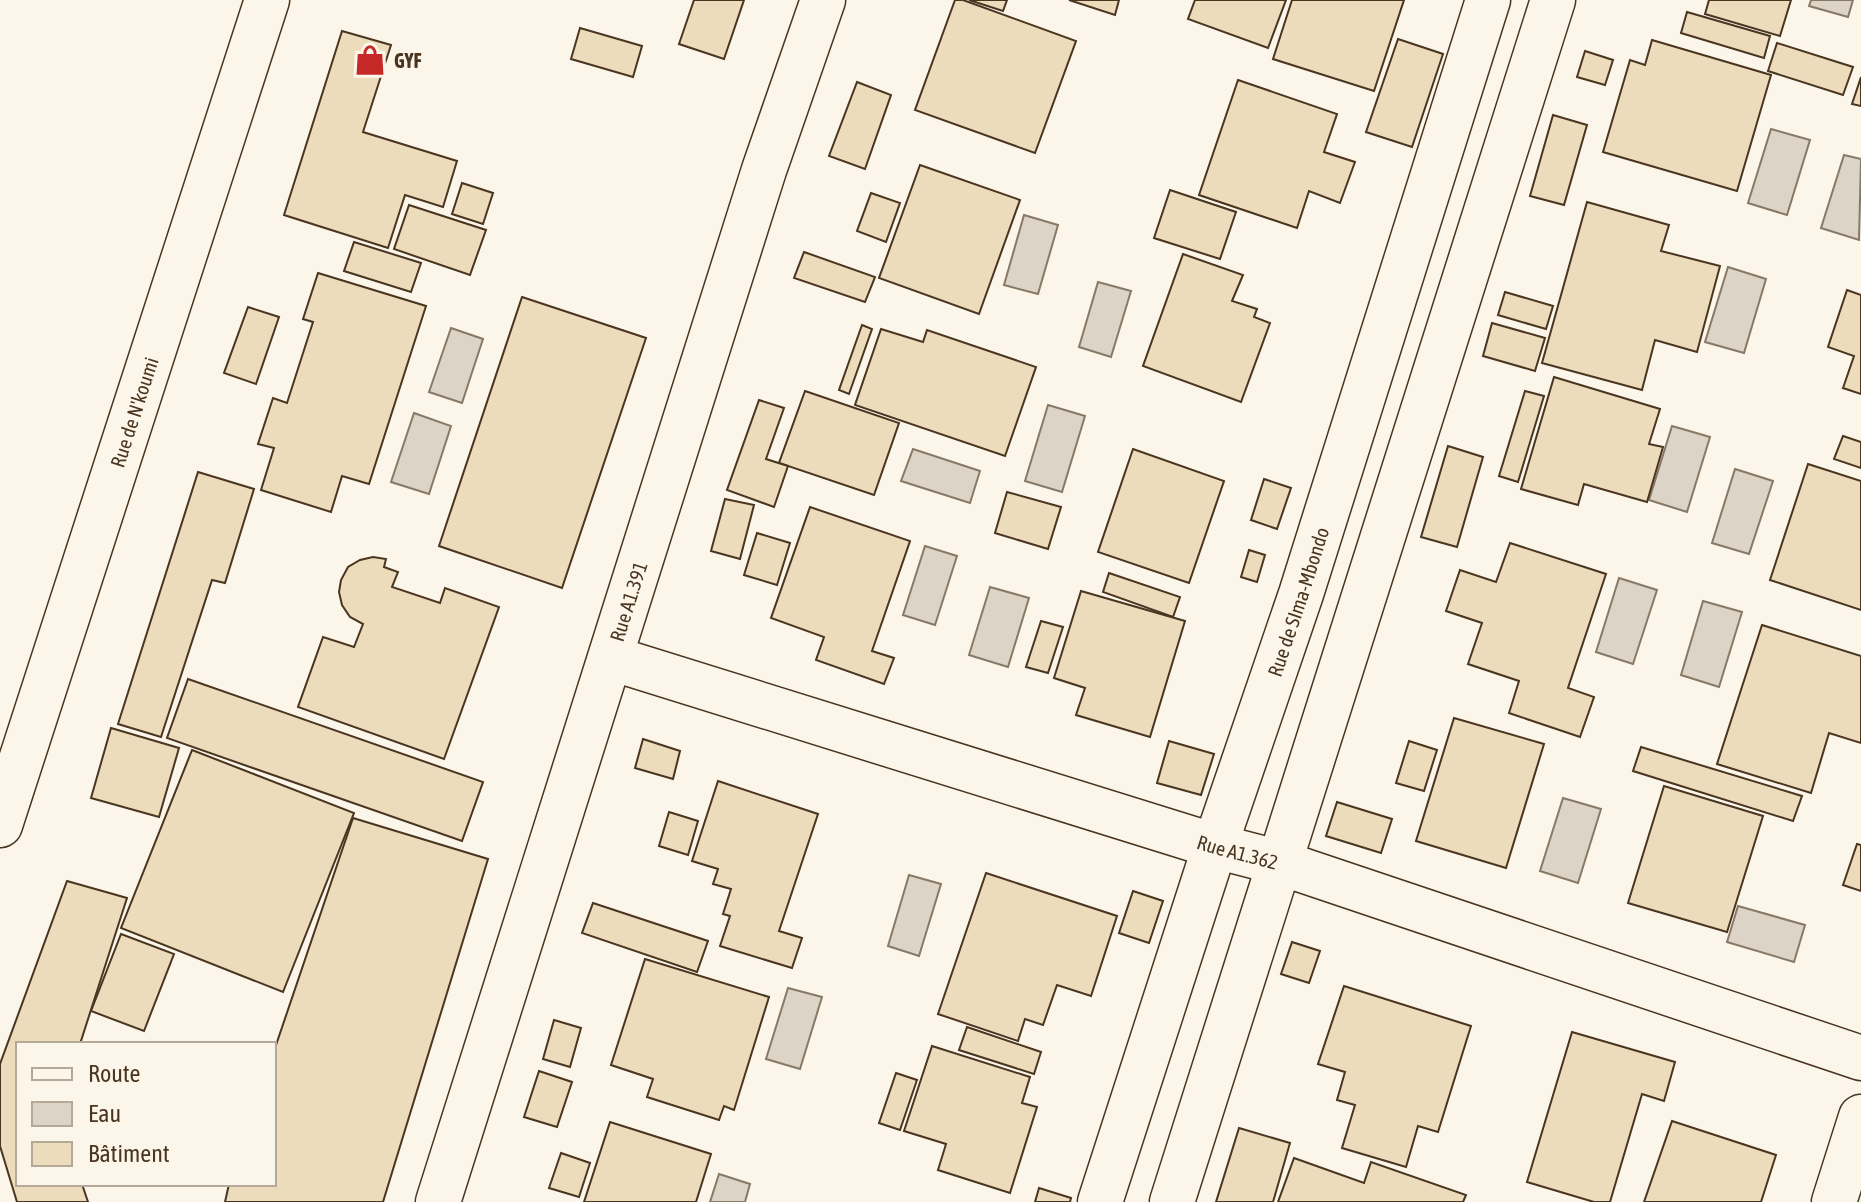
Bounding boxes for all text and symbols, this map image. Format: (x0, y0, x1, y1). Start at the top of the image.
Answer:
shop icon: GYF (353, 43, 387, 77)
place label: GYF (394, 49, 422, 72)
street label: Rue de N'koumi (105, 354, 162, 470)
street label: Rue de SIma-Mbondo (1262, 524, 1333, 679)
street label: Rue A1.391 (604, 558, 651, 644)
street label: Rue A1.362 (1195, 830, 1281, 873)
legend (16, 1042, 276, 1186)
text: Route (88, 1060, 140, 1087)
text: Eau (88, 1100, 121, 1127)
text: Bâtiment (88, 1140, 170, 1167)

